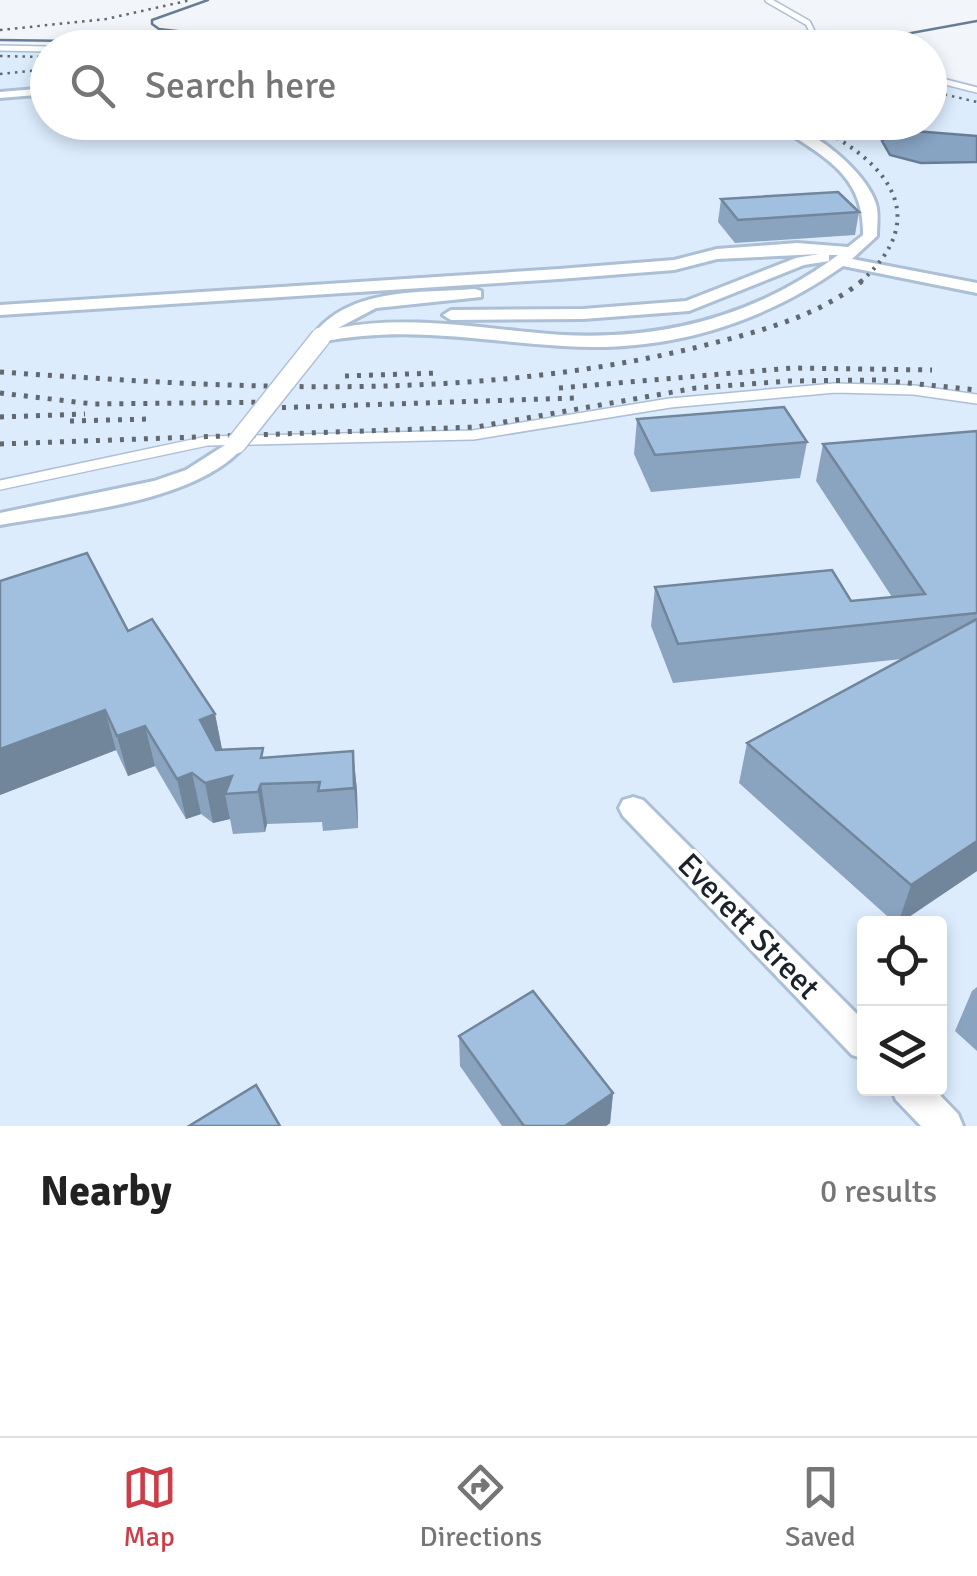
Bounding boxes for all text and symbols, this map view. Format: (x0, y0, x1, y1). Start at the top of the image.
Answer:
search box (30, 30, 947, 140)
icon: search (65, 58, 120, 113)
text: Search here (145, 62, 337, 109)
street label: Everett Street (669, 845, 828, 1007)
map controls (857, 916, 947, 1096)
button: locate (857, 916, 947, 1006)
button: layers (857, 1006, 947, 1096)
text: Nearby (40, 1166, 172, 1217)
text: 0 results (820, 1172, 937, 1211)
tab: Map (122, 1460, 177, 1554)
tab: Directions (420, 1460, 542, 1554)
tab: Saved (785, 1460, 855, 1554)

